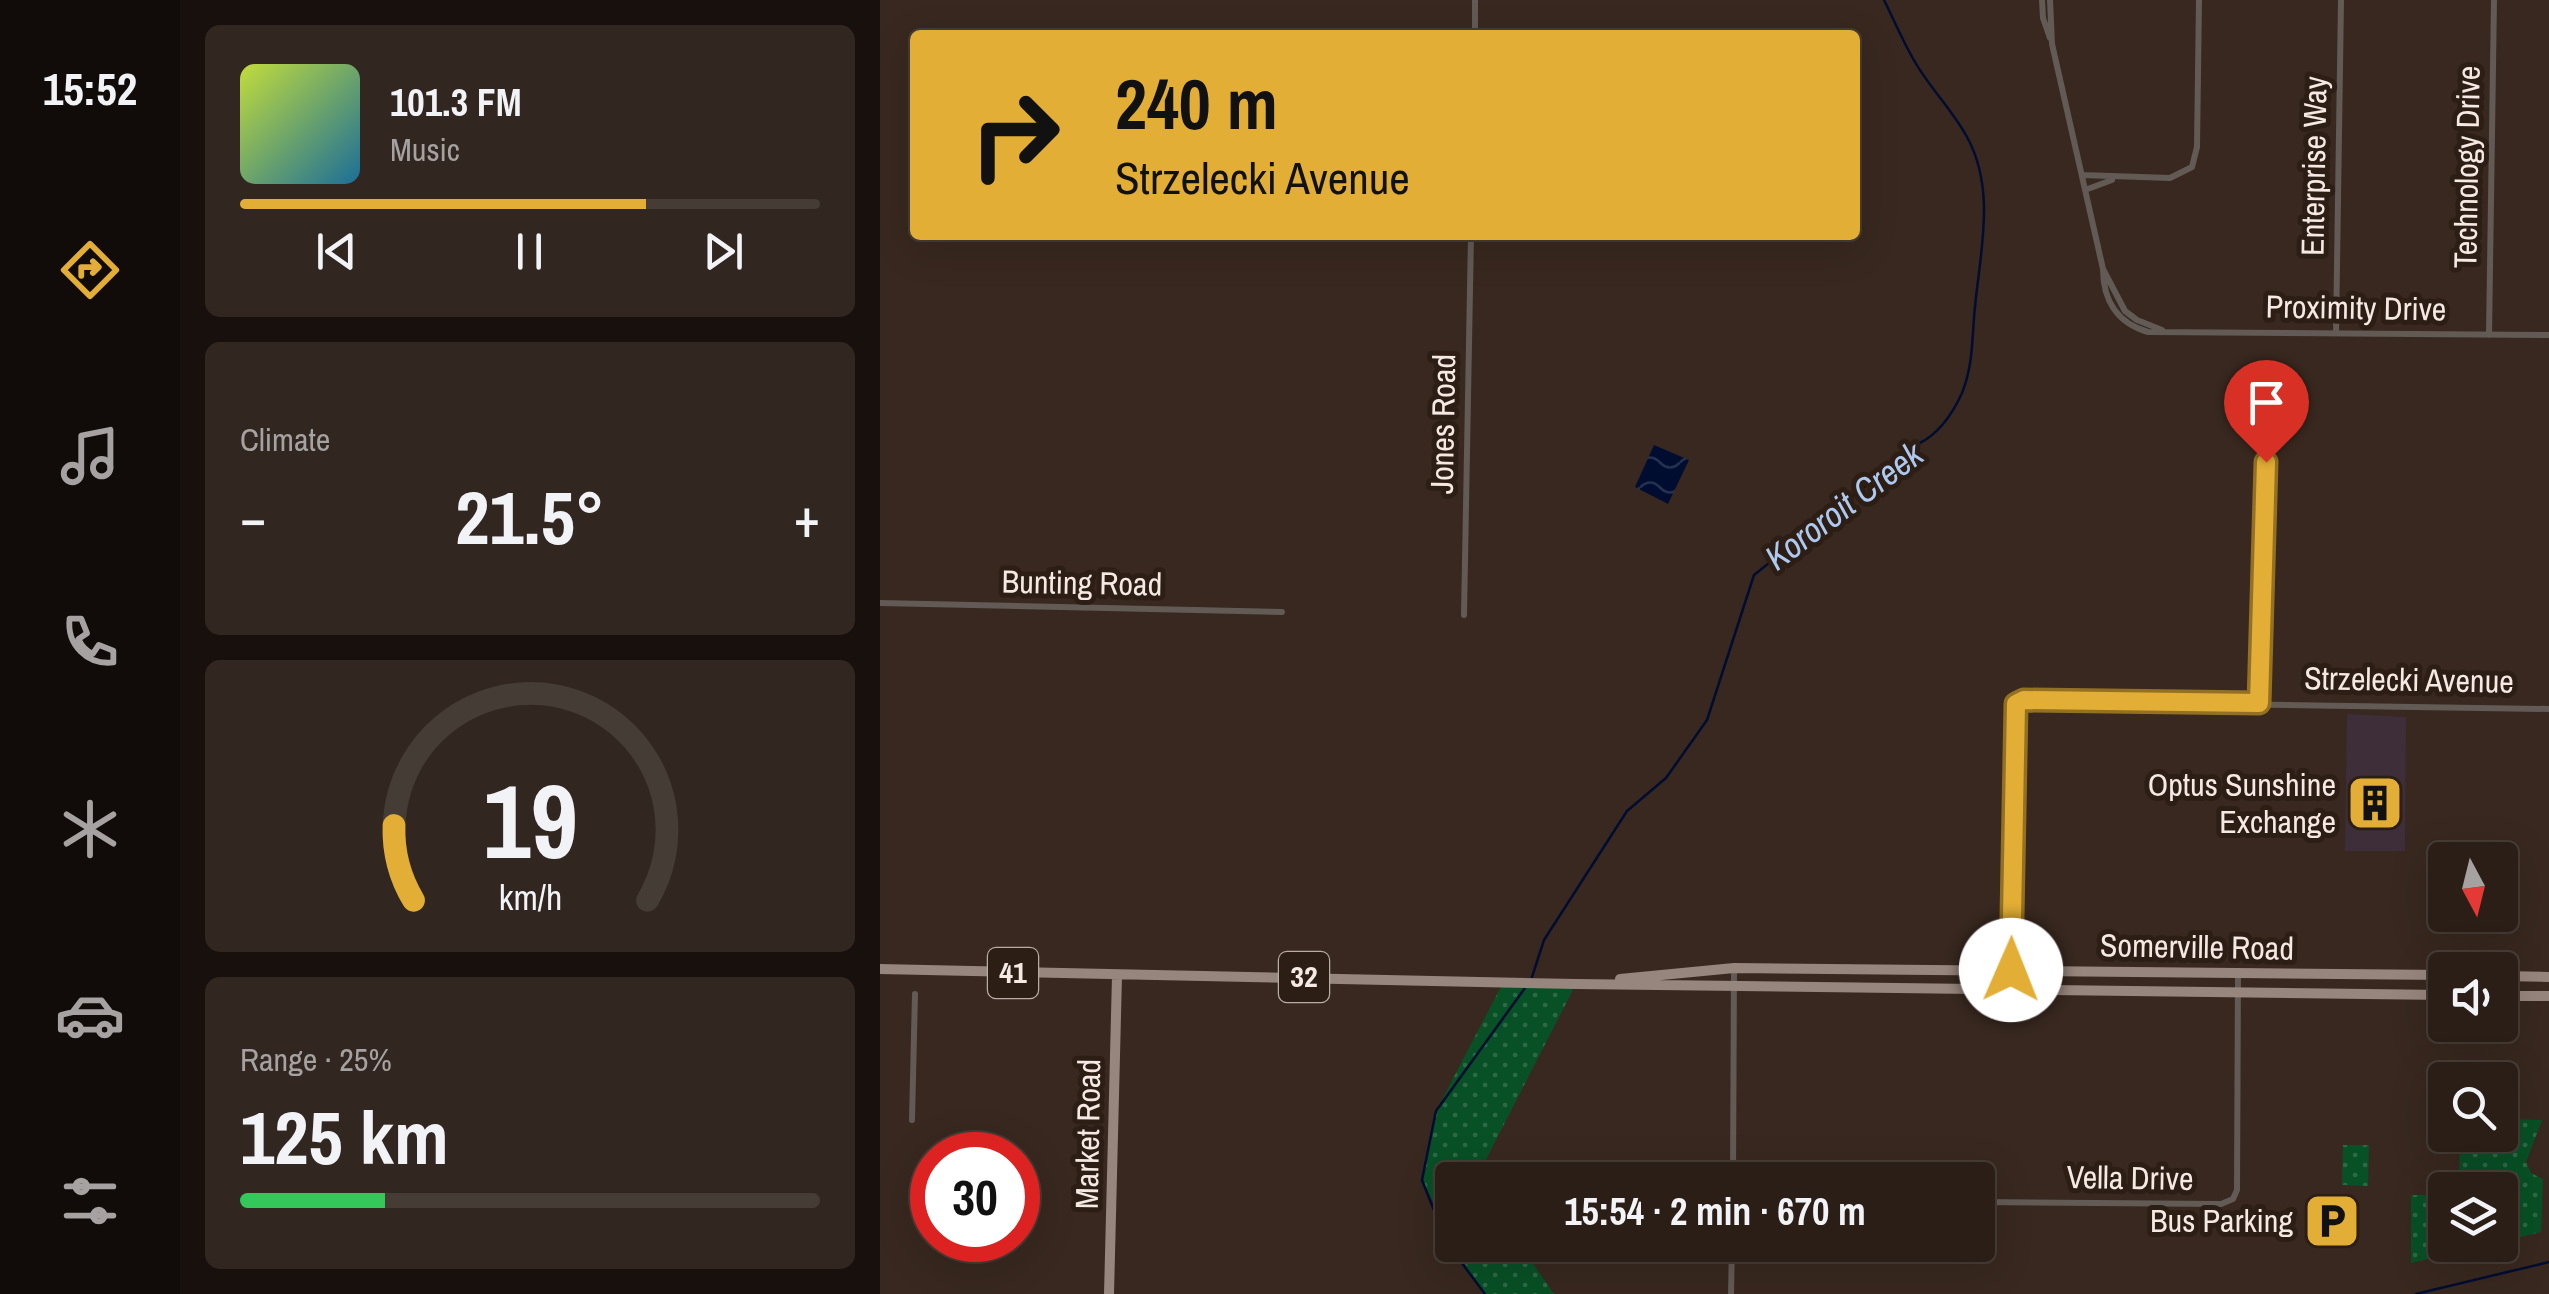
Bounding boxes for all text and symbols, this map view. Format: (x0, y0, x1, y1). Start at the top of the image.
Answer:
text: 240 m (1115, 57, 1278, 151)
text: 15:52 (43, 58, 137, 119)
street label: Technology Drive (2443, 65, 2490, 269)
icon: right (950, 70, 1080, 200)
street label: Enterprise Way (2290, 76, 2337, 256)
text: 101.3 FM (390, 77, 522, 128)
text: Music (390, 128, 460, 171)
text: Strzelecki Avenue (1115, 147, 1410, 208)
icon: previous (309, 224, 364, 279)
icon: pause (502, 224, 557, 279)
icon: next (696, 224, 751, 279)
icon: directions (55, 235, 125, 305)
street label: Proximity Drive (2265, 284, 2447, 331)
street label: Jones Road (1420, 354, 1465, 494)
pin (2224, 360, 2309, 463)
icon: arrive (2239, 375, 2294, 430)
text: Climate (240, 418, 330, 461)
icon: music (55, 421, 125, 491)
water label: Kororoit Creek (1755, 430, 1934, 581)
text: 21.5° (455, 466, 605, 567)
text: − (240, 480, 266, 554)
text: + (794, 480, 820, 554)
street label: Bunting Road (1001, 560, 1163, 605)
icon: phone (55, 607, 125, 677)
street label: Strzelecki Avenue (2304, 656, 2514, 703)
text: 19 (483, 750, 577, 890)
place label: Optus Sunshine Exchange (2148, 763, 2336, 843)
building icon: Optus Sunshine Exchange (2345, 773, 2405, 833)
icon: climate (55, 794, 125, 864)
north arrow (2428, 842, 2518, 932)
map controls (2428, 842, 2518, 1262)
text: km/h (498, 873, 562, 921)
position arrow (1959, 918, 2063, 1022)
street label: Somerville Road (2100, 923, 2294, 970)
road number: 41 (988, 948, 1038, 998)
road number: 32 (1279, 952, 1329, 1002)
button: sound (2428, 952, 2518, 1042)
icon: car (55, 980, 125, 1050)
text: Range · 25% (240, 1038, 392, 1081)
street label: Market Road (1065, 1059, 1110, 1209)
button: search (2428, 1062, 2518, 1152)
text: 125 km (240, 1086, 449, 1187)
speed limit sign: 30 (910, 1132, 1040, 1262)
street label: Vella Drive (2066, 1155, 2194, 1200)
icon: filters (55, 1166, 125, 1236)
button: layers (2428, 1172, 2518, 1262)
text: 15:54 · 2 min · 670 m (1564, 1186, 1866, 1237)
parking icon: Bus Parking (2302, 1191, 2362, 1251)
place label: Bus Parking (2150, 1199, 2293, 1242)

